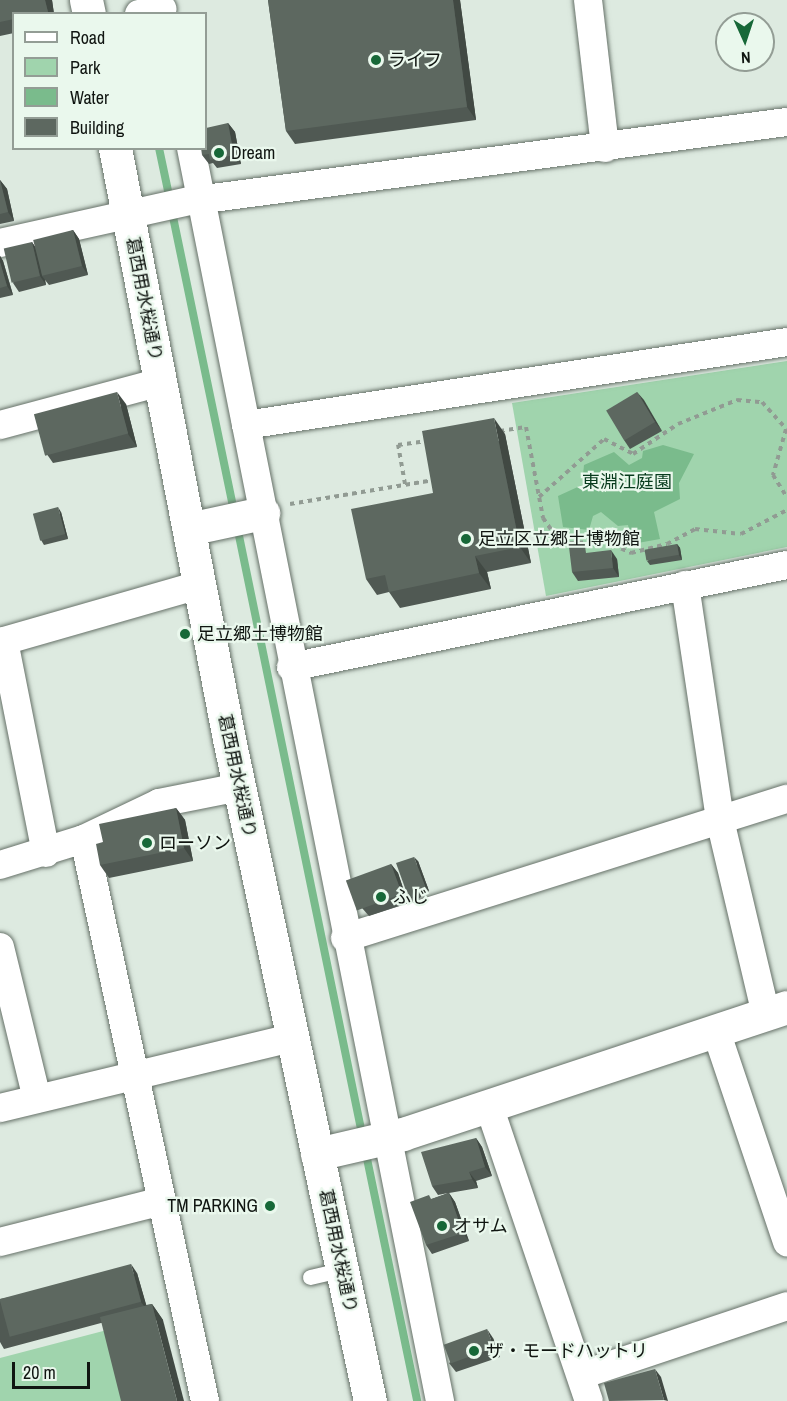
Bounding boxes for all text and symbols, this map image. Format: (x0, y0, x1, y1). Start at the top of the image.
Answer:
legend (12, 12, 207, 150)
north arrow (715, 12, 775, 72)
text: Road (70, 25, 105, 50)
text: N (741, 47, 751, 69)
place label: ライフ (388, 49, 442, 71)
marker: ライフ (369, 53, 383, 67)
text: Park (70, 55, 100, 80)
text: Water (70, 85, 109, 110)
text: Building (70, 115, 124, 140)
place label: Dream (231, 142, 275, 164)
marker: Dream (212, 146, 226, 160)
street label: 葛西用水桜通り (121, 235, 167, 363)
park label: 東淵江庭園 (582, 471, 672, 493)
place label: 足立区立郷土博物館 (478, 528, 640, 550)
marker: 足立区立郷土博物館 (459, 532, 473, 546)
place label: 足立郷土博物館 (197, 623, 323, 645)
marker: 足立郷土博物館 (178, 627, 192, 641)
street label: 葛西用水桜通り (213, 712, 261, 840)
place label: ローソン (159, 832, 231, 854)
marker: ローソン (140, 836, 154, 850)
place label: ふじ (393, 886, 429, 908)
marker: ふじ (374, 890, 388, 904)
street label: 葛西用水桜通り (314, 1187, 362, 1315)
place label: TM PARKING (167, 1195, 258, 1217)
marker: TM PARKING (263, 1199, 277, 1213)
place label: オサム (454, 1215, 508, 1237)
marker: オサム (435, 1219, 449, 1233)
place label: ザ・モードハットリ (486, 1340, 648, 1362)
marker: ザ・モードハットリ (467, 1344, 481, 1358)
scale bar (15, 1350, 93, 1388)
text: 20 m (23, 1360, 56, 1385)

